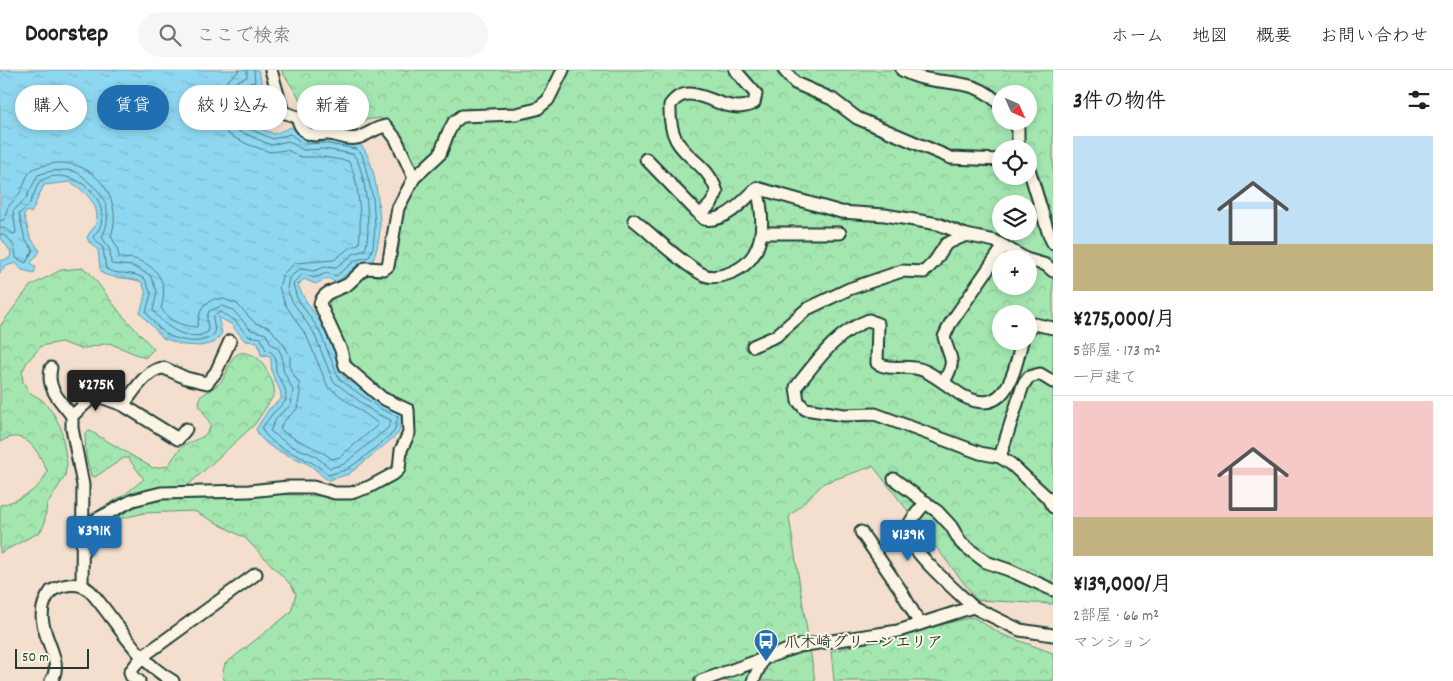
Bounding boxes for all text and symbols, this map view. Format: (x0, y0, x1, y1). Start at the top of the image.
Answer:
search box (138, 12, 488, 57)
text: Doorstep (25, 18, 108, 52)
icon: search (156, 21, 184, 49)
text: ここで検索 (196, 24, 291, 51)
text: ホーム (1111, 25, 1164, 50)
text: 地図 (1192, 25, 1228, 50)
text: 概要 (1256, 25, 1292, 50)
text: お問い合わせ (1320, 25, 1428, 50)
chip: 購入 (15, 85, 87, 130)
chip: 賃貸 (97, 85, 169, 130)
chip: 絞り込み (179, 85, 287, 130)
chip: 新着 (297, 85, 369, 130)
north arrow (992, 85, 1038, 130)
map controls (992, 85, 1037, 350)
icon: filters (1405, 86, 1433, 114)
text: 3件の物件 (1073, 88, 1166, 118)
button: locate (992, 140, 1037, 185)
icon: home (1208, 168, 1298, 258)
button: layers (992, 195, 1037, 240)
button: + (992, 250, 1037, 295)
button: − (992, 305, 1037, 350)
text: ¥275,000/月 (1073, 306, 1175, 336)
text: 5部屋 · 173 m² (1073, 340, 1161, 363)
text: 一戸建て (1073, 367, 1137, 390)
pin: ¥275K (61, 370, 131, 412)
text: ¥275K (78, 374, 114, 397)
icon: home (1208, 434, 1298, 524)
pin: ¥391K (59, 516, 129, 558)
text: ¥391K (77, 520, 111, 543)
pin: ¥139K (873, 520, 943, 562)
text: ¥139K (891, 524, 925, 547)
text: ¥139,000/月 (1073, 571, 1172, 601)
text: 2部屋 · 66 m² (1073, 605, 1159, 628)
bus stop icon: 爪木崎グリーンエリア (753, 628, 779, 662)
place label: 爪木崎グリーンエリア (784, 632, 943, 655)
text: マンション (1073, 632, 1152, 655)
scale bar (15, 646, 89, 669)
text: 50 m (22, 648, 49, 668)

